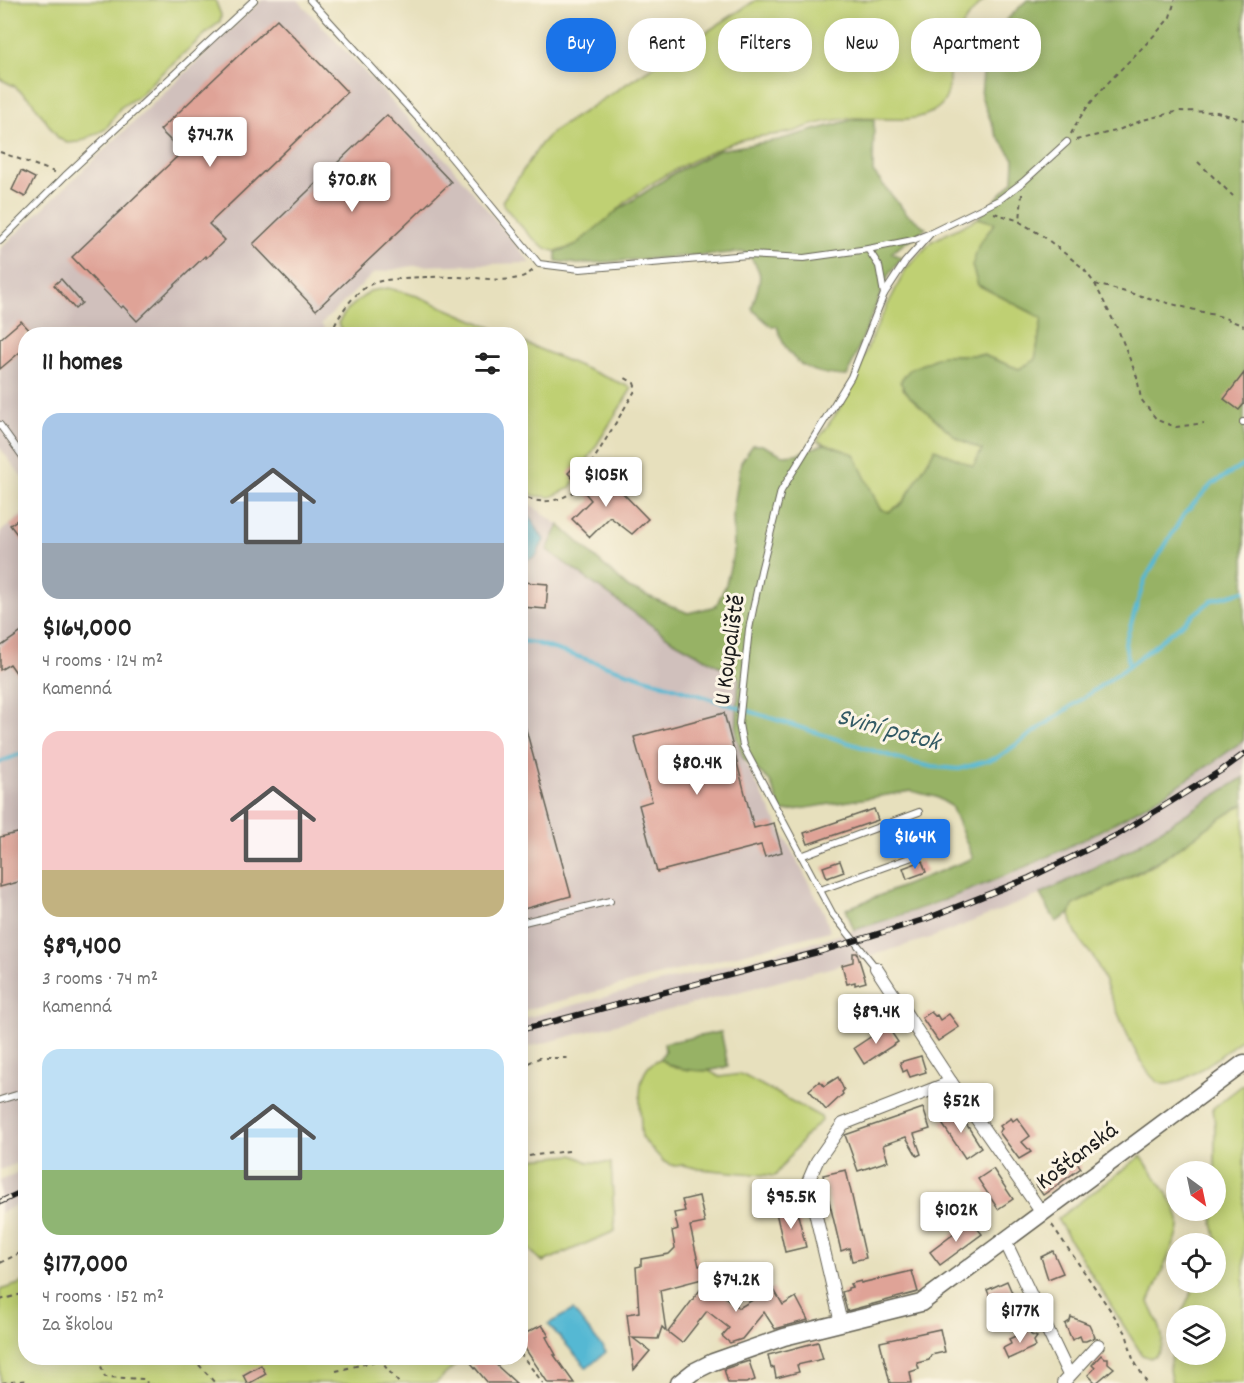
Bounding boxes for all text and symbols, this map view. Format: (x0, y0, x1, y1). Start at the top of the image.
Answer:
chip: Buy (546, 18, 616, 72)
chip: Rent (628, 18, 706, 72)
chip: Filters (718, 18, 812, 72)
chip: New (824, 18, 899, 72)
chip: Apartment (911, 18, 1041, 72)
pin: $74.7K (161, 117, 259, 168)
text: $74.7K (187, 122, 233, 150)
pin: $70.8K (303, 162, 401, 213)
text: $70.8K (327, 167, 377, 195)
text: 11 homes (42, 345, 123, 382)
icon: filters (471, 347, 504, 380)
icon: home (219, 452, 327, 560)
pin: $105K (564, 457, 648, 508)
text: $105K (584, 462, 628, 490)
street label: U Koupaliště (706, 593, 756, 707)
text: $164,000 (42, 611, 132, 648)
text: 4 rooms · 124 m² (42, 648, 163, 676)
text: Kamenná (42, 676, 112, 704)
water label: Sviní potok (832, 700, 946, 763)
pin: $80.4K (648, 745, 746, 796)
text: $80.4K (672, 750, 722, 778)
icon: home (219, 770, 327, 878)
pin: $164K (873, 819, 957, 870)
text: $164K (894, 824, 936, 852)
text: $89,400 (42, 929, 122, 966)
text: 3 rooms · 74 m² (42, 966, 158, 994)
text: Kamenná (42, 994, 112, 1022)
pin: $89.4K (827, 994, 925, 1045)
text: $89.4K (852, 999, 900, 1027)
pin: $52K (925, 1083, 997, 1134)
icon: home (219, 1088, 327, 1196)
text: $52K (942, 1088, 980, 1116)
street label: Košťanská (1030, 1115, 1126, 1199)
north arrow (1166, 1161, 1226, 1221)
map controls (1166, 1161, 1226, 1365)
pin: $95.5K (742, 1179, 840, 1230)
text: $95.5K (766, 1184, 816, 1212)
pin: $102K (914, 1192, 998, 1243)
text: $102K (934, 1197, 978, 1225)
button: locate (1166, 1233, 1226, 1293)
text: $177,000 (42, 1247, 128, 1284)
pin: $74.2K (687, 1262, 785, 1313)
text: $74.2K (712, 1267, 760, 1295)
text: 4 rooms · 152 m² (42, 1284, 164, 1312)
pin: $177K (978, 1293, 1062, 1344)
text: $177K (1000, 1298, 1040, 1326)
button: layers (1166, 1305, 1226, 1365)
text: Za školou (42, 1312, 113, 1340)

